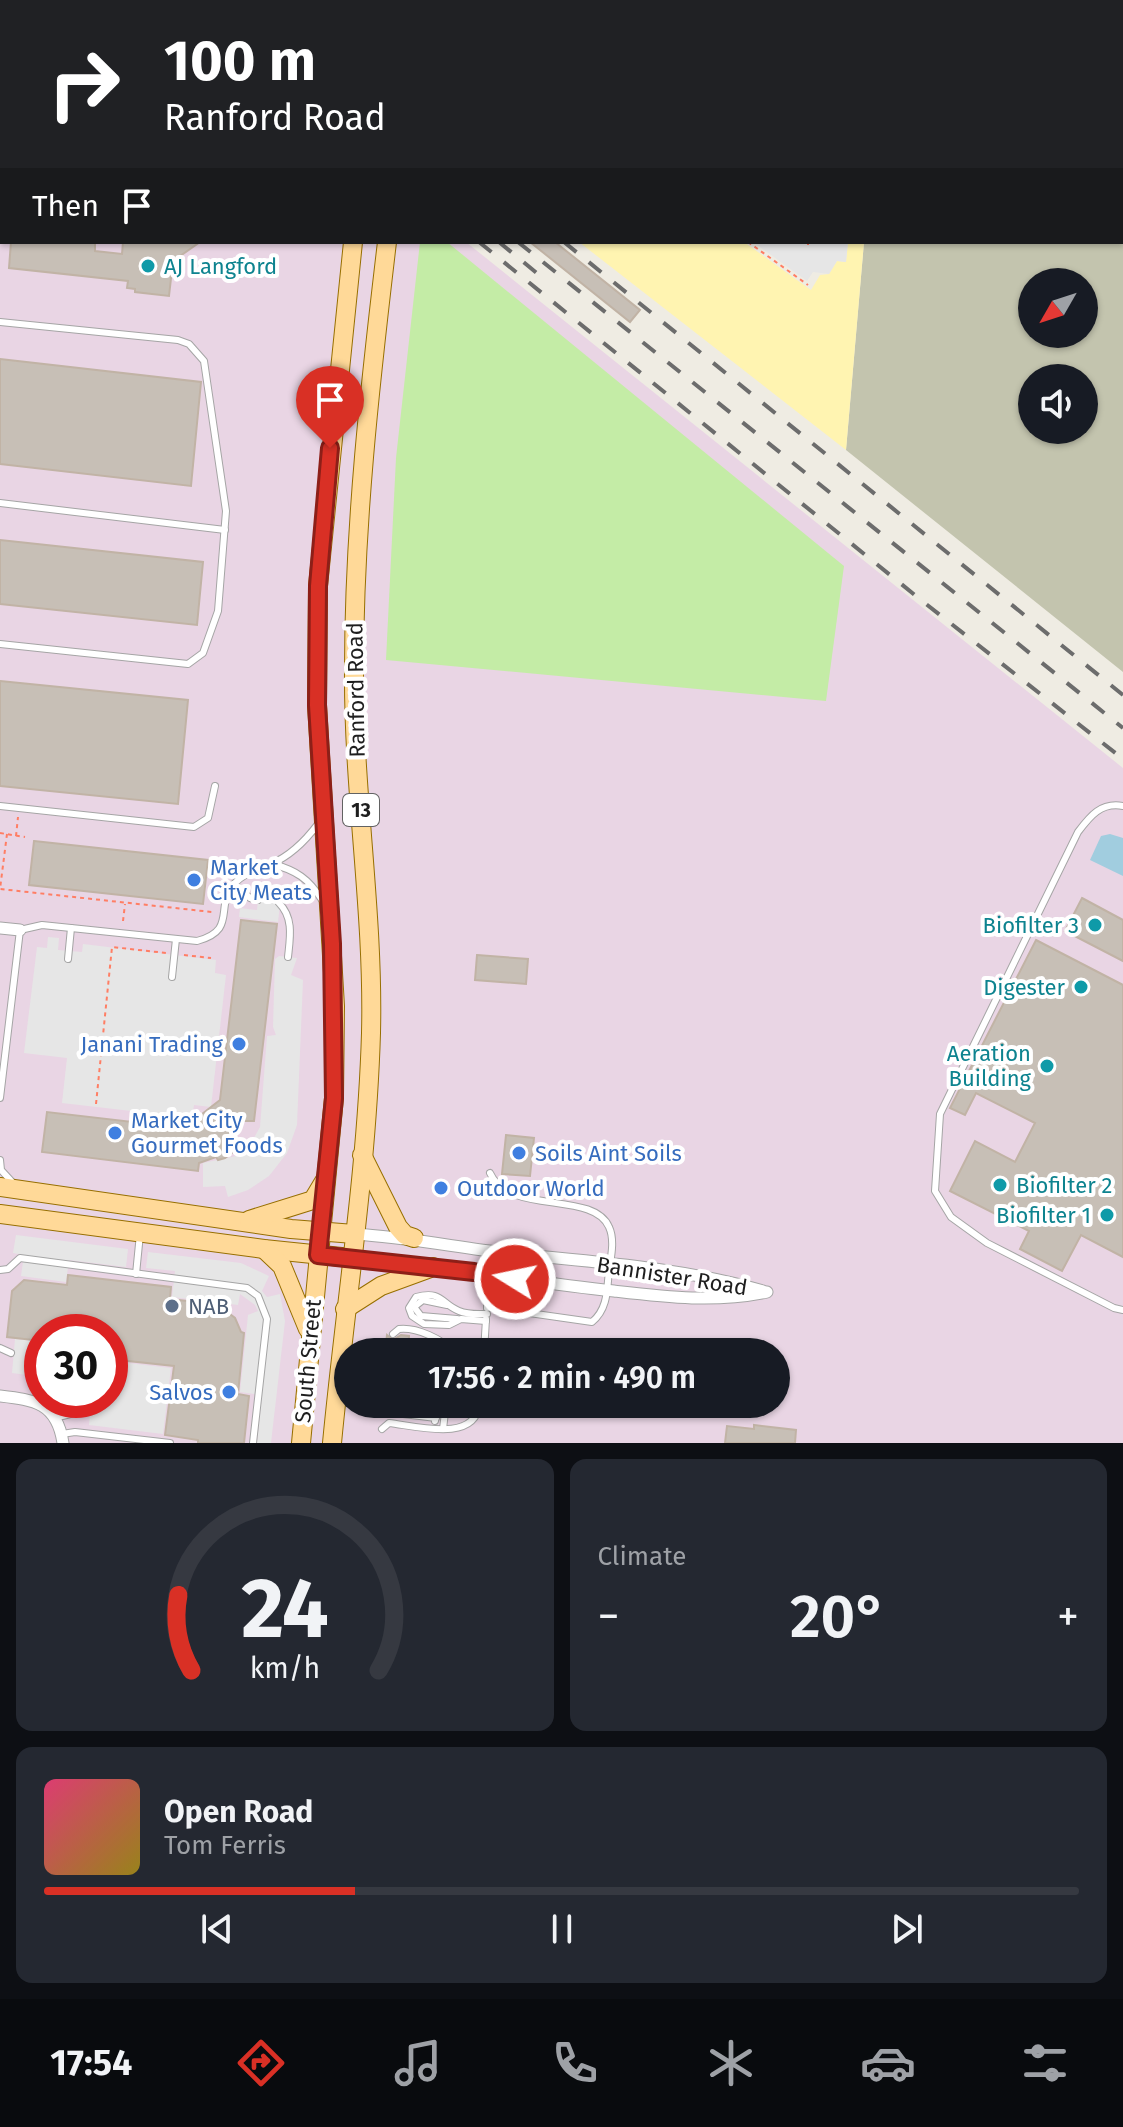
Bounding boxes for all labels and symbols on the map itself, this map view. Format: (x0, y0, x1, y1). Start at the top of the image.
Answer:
place label: AJ Langford (164, 253, 277, 280)
marker: AJ Langford (139, 257, 157, 275)
north arrow (1018, 268, 1098, 348)
pin (296, 366, 364, 448)
street label: Ranford Road (341, 622, 371, 758)
road number: 13 (343, 794, 379, 826)
place label: Market City Meats (210, 854, 312, 906)
marker: Market City Meats (185, 871, 203, 889)
place label: Biofilter 3 (983, 912, 1079, 939)
marker: Biofilter 3 (1086, 916, 1104, 934)
place label: Digester (983, 974, 1065, 1001)
marker: Digester (1072, 978, 1090, 996)
place label: Janani Trading (80, 1031, 224, 1058)
marker: Janani Trading (230, 1035, 248, 1053)
place label: Aeration Building (947, 1040, 1032, 1092)
marker: Aeration Building (1038, 1057, 1056, 1075)
place label: Market City Gourmet Foods (131, 1107, 283, 1159)
marker: Market City Gourmet Foods (106, 1124, 124, 1142)
place label: Soils Aint Soils (535, 1140, 682, 1167)
marker: Soils Aint Soils (510, 1144, 528, 1162)
place label: Biofilter 2 (1016, 1172, 1112, 1199)
place label: Outdoor World (457, 1175, 605, 1202)
marker: Biofilter 2 (991, 1176, 1009, 1194)
marker: Outdoor World (432, 1179, 450, 1197)
place label: Biofilter 1 (996, 1202, 1091, 1229)
marker: Biofilter 1 (1098, 1206, 1116, 1224)
position arrow (473, 1237, 557, 1321)
street label: Bannister Road (595, 1251, 749, 1301)
place label: NAB (188, 1293, 229, 1320)
marker: NAB (163, 1297, 181, 1315)
street label: South Street (289, 1298, 327, 1424)
speed limit sign: 30 (24, 1314, 128, 1418)
place label: Salvos (149, 1379, 213, 1406)
marker: Salvos (220, 1383, 238, 1401)

